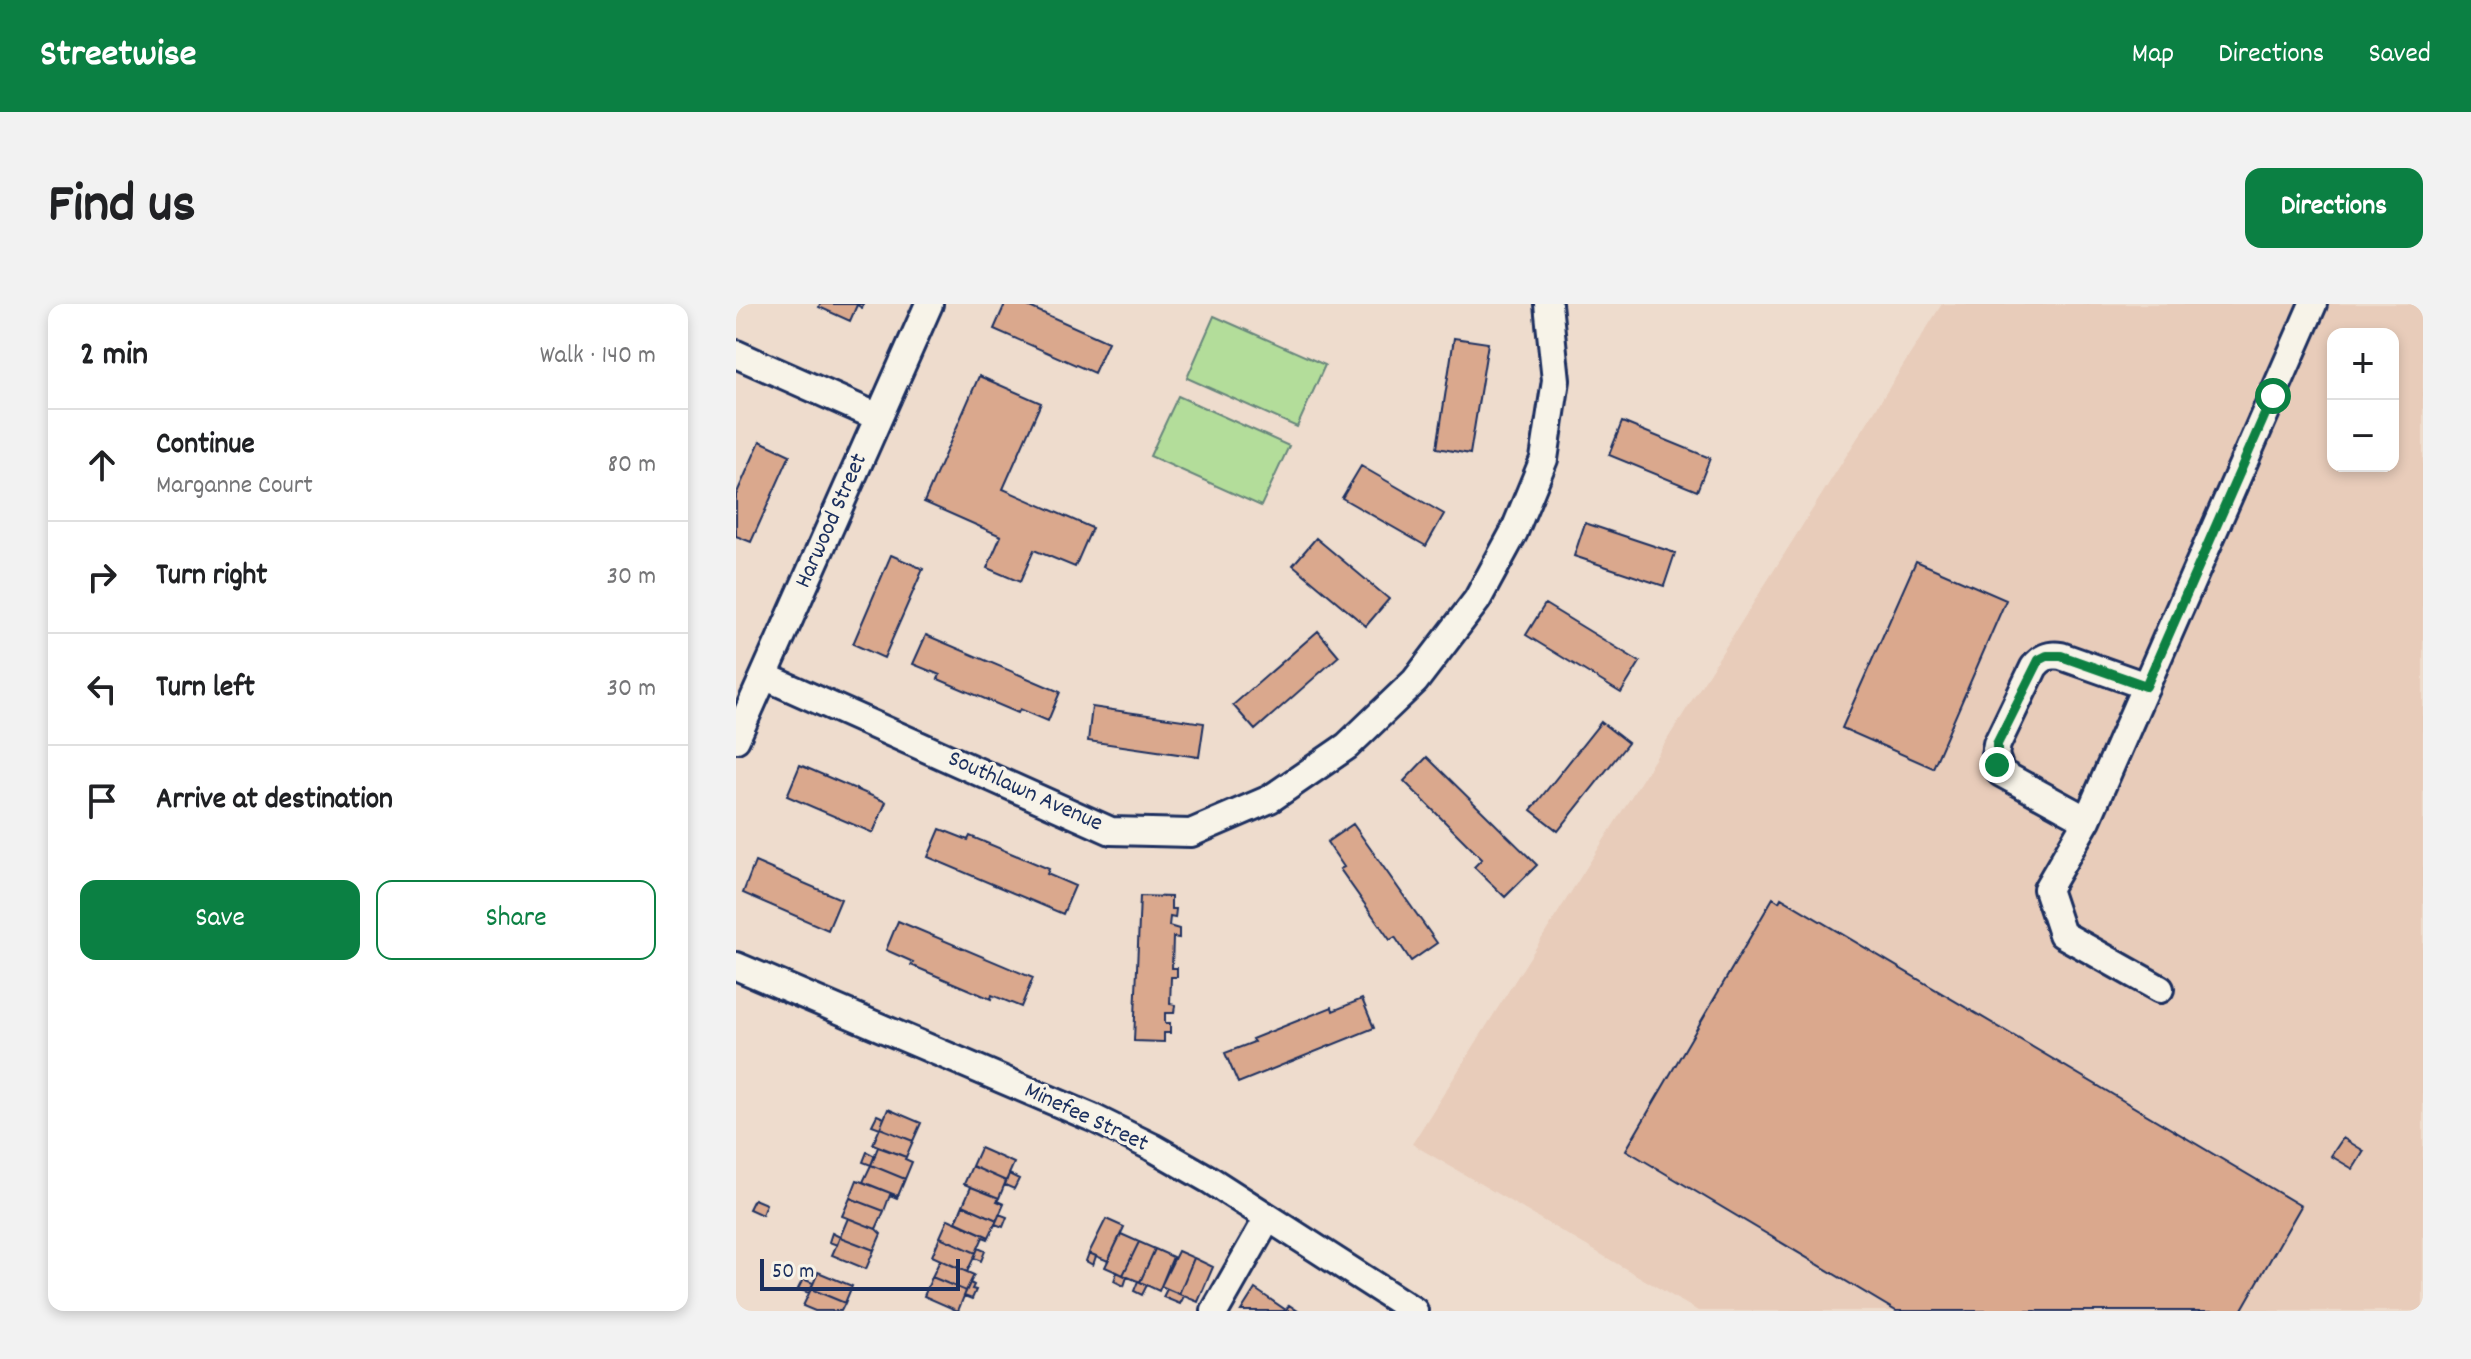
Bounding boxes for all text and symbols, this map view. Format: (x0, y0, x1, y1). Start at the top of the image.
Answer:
text: Streetwise (40, 29, 197, 84)
text: Map (2132, 36, 2174, 76)
text: Directions (2218, 36, 2324, 76)
text: Saved (2368, 36, 2431, 76)
text: Find us (48, 168, 196, 248)
button: Directions (2245, 168, 2423, 248)
map controls (2327, 328, 2399, 472)
button: + (2327, 328, 2399, 400)
text: 2 min (80, 332, 148, 381)
text: Walk · 140 m (540, 338, 656, 375)
route start (2255, 378, 2291, 414)
button: − (2327, 400, 2399, 472)
text: Continue (156, 425, 255, 468)
icon: ahead (80, 443, 124, 487)
text: 80 m (608, 447, 656, 484)
street label: Harwood Street (787, 448, 877, 594)
text: Marganne Court (156, 468, 313, 505)
icon: right (80, 555, 124, 599)
text: Turn right (156, 556, 267, 599)
text: 30 m (606, 559, 656, 596)
icon: left (80, 667, 124, 711)
text: Turn left (156, 668, 255, 711)
text: 30 m (606, 671, 656, 708)
street label: Southlawn Avenue (942, 743, 1108, 841)
route end (1979, 747, 2015, 783)
icon: arrive (80, 779, 124, 823)
text: Arrive at destination (156, 780, 393, 823)
button: Save (80, 880, 360, 960)
button: Share (376, 880, 656, 960)
street label: Minefee Street (1018, 1074, 1154, 1162)
scale bar (760, 1255, 960, 1291)
text: 50 m (772, 1257, 814, 1288)

